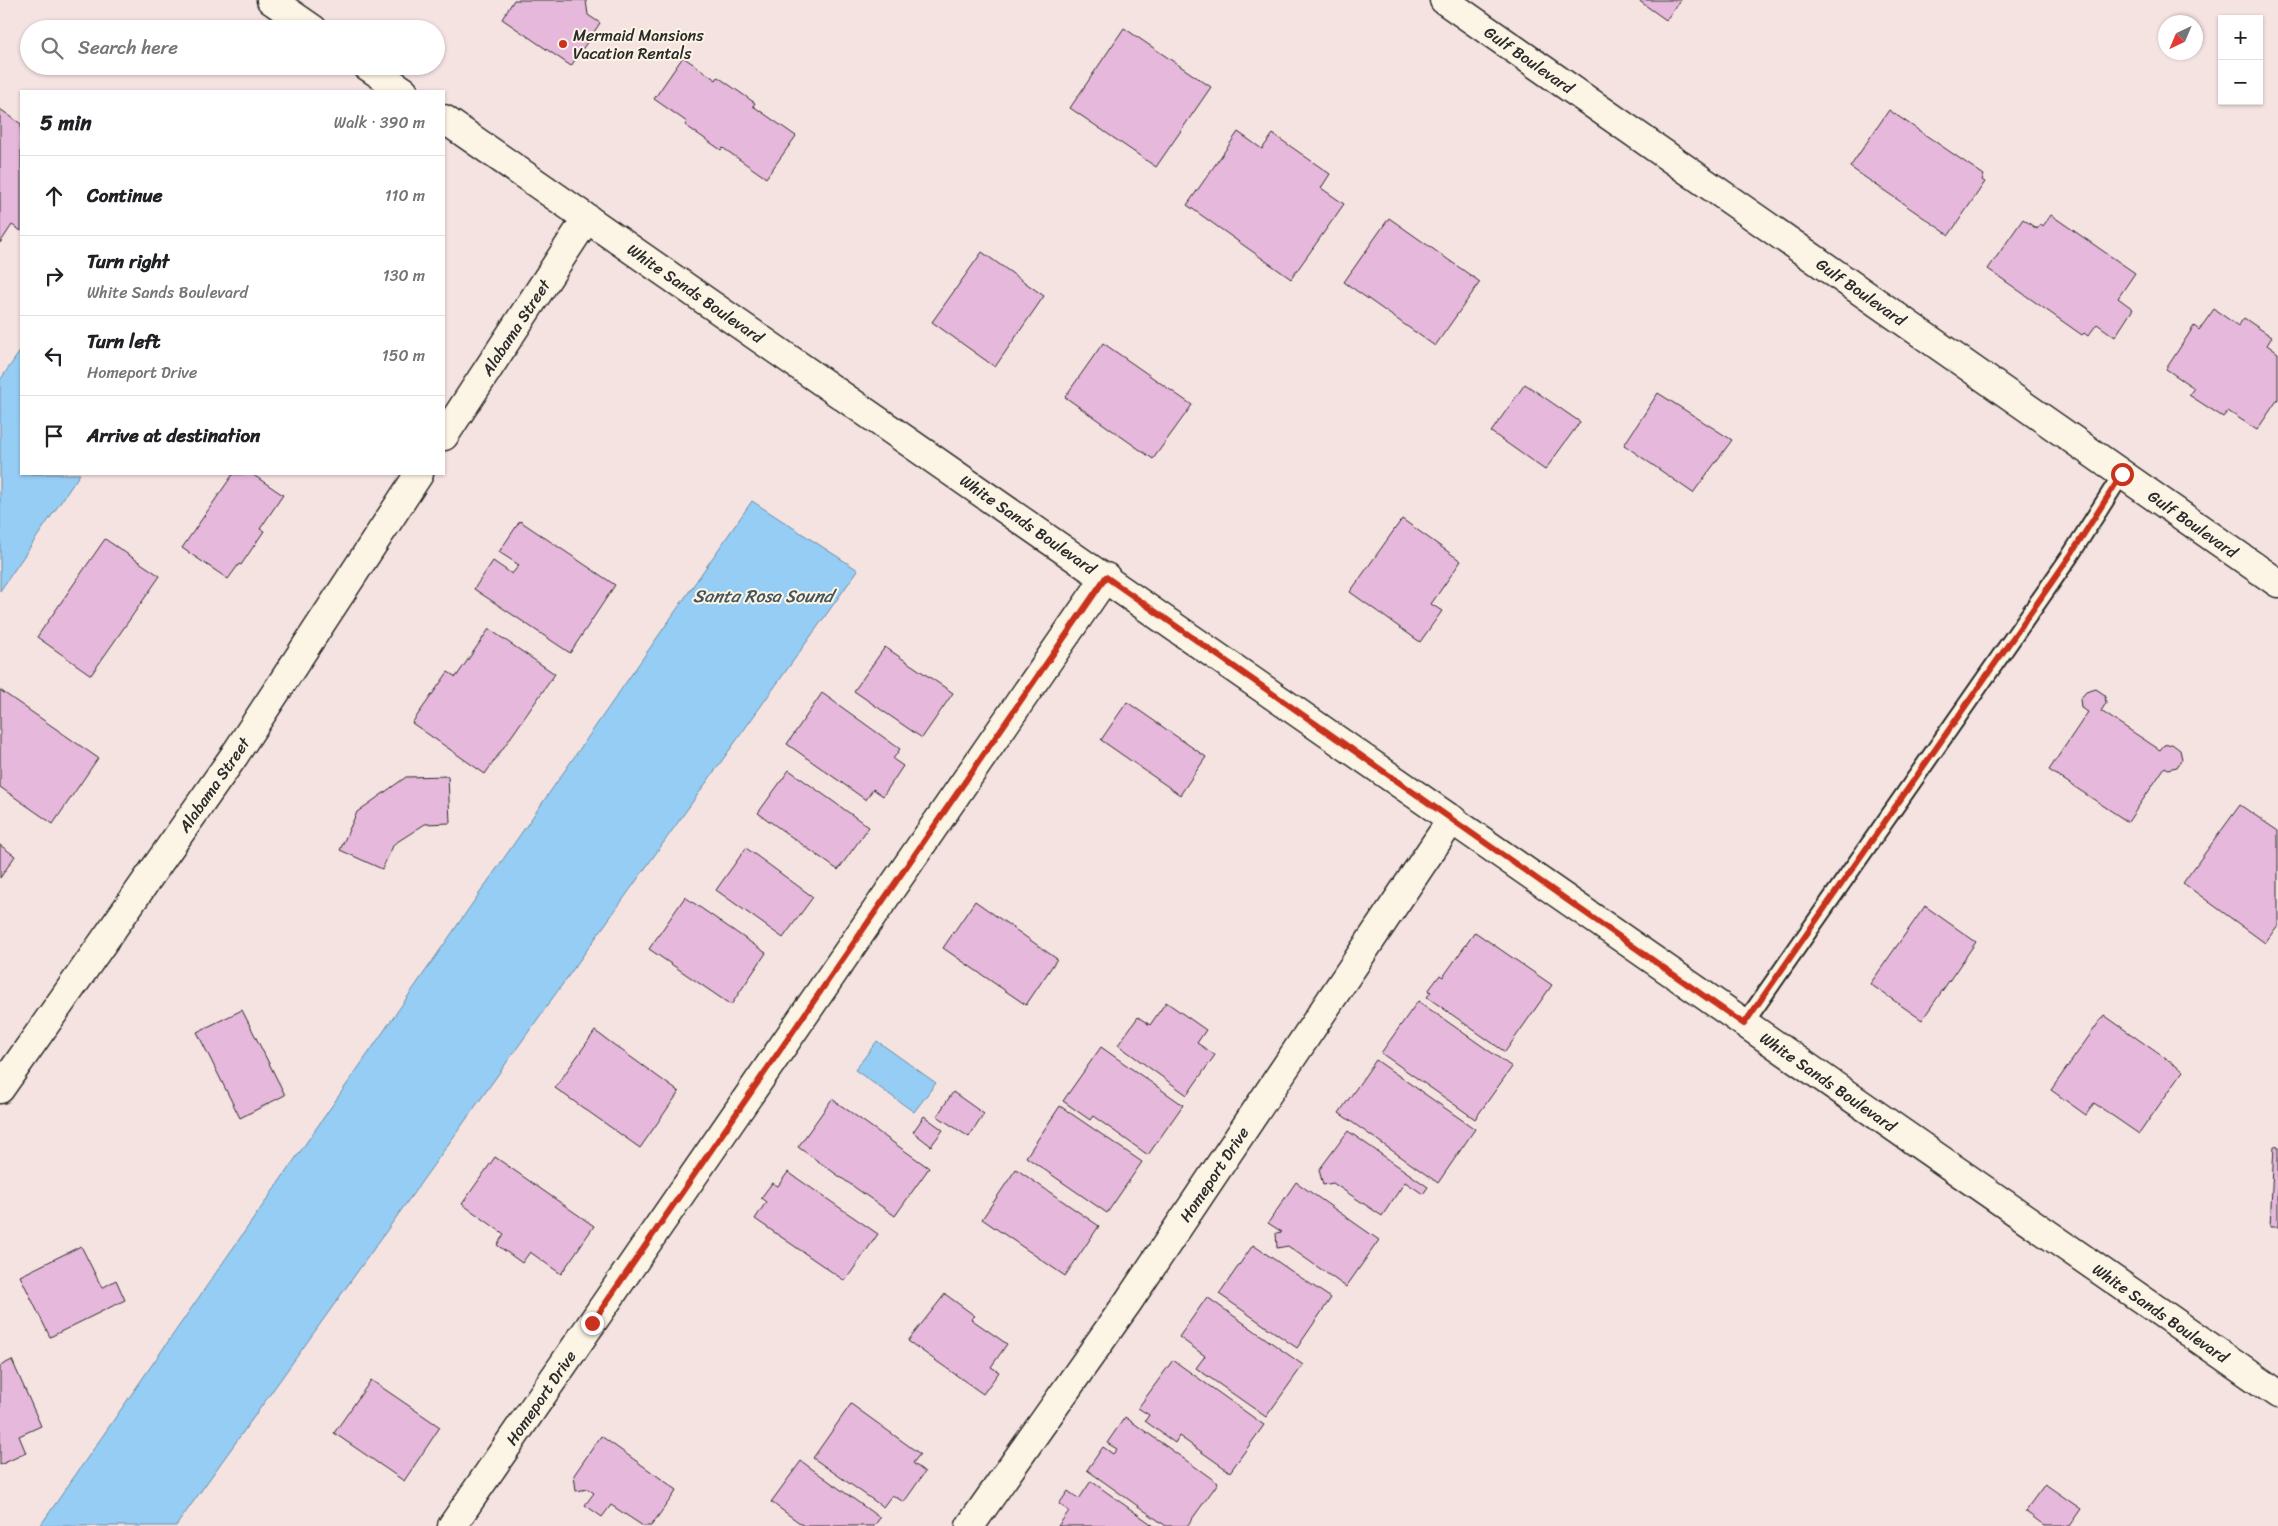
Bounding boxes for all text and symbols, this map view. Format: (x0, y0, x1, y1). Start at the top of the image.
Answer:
north arrow (2158, 15, 2203, 60)
map controls (2218, 15, 2263, 105)
button: + (2218, 15, 2263, 60)
street label: Gulf Boulevard (1478, 18, 1581, 103)
search box (20, 20, 445, 75)
place label: Mermaid Mansions Vacation Rentals (573, 21, 704, 68)
text: Search here (78, 31, 178, 64)
icon: search (38, 34, 66, 62)
marker: Mermaid Mansions Vacation Rentals (557, 38, 569, 50)
button: − (2218, 60, 2263, 105)
text: 5 min (40, 104, 92, 142)
text: Walk · 390 m (334, 108, 425, 137)
text: Continue (87, 179, 163, 212)
text: 110 m (385, 181, 425, 210)
icon: ahead (40, 182, 68, 210)
street label: White Sands Boulevard (621, 236, 771, 352)
text: Turn right (87, 245, 169, 278)
street label: Gulf Boulevard (1810, 250, 1913, 335)
text: 130 m (383, 261, 425, 290)
icon: right (40, 262, 68, 290)
street label: Alabama Street (473, 273, 559, 383)
text: White Sands Boulevard (87, 278, 248, 307)
text: Turn left (87, 325, 160, 358)
text: 150 m (382, 341, 425, 370)
icon: left (40, 342, 68, 370)
text: Homeport Drive (87, 358, 197, 387)
text: Arrive at destination (87, 419, 260, 452)
icon: arrive (40, 422, 68, 450)
route start (2111, 463, 2134, 486)
street label: White Sands Boulevard (954, 467, 1104, 583)
street label: Gulf Boulevard (2142, 482, 2245, 567)
water label: Santa Rosa Sound (693, 580, 838, 612)
street label: Alabama Street (170, 731, 258, 839)
street label: White Sands Boulevard (1754, 1024, 1904, 1141)
street label: Homeport Drive (1171, 1121, 1257, 1228)
street label: White Sands Boulevard (2086, 1255, 2236, 1372)
route end (581, 1312, 604, 1335)
street label: Homeport Drive (498, 1344, 584, 1451)

